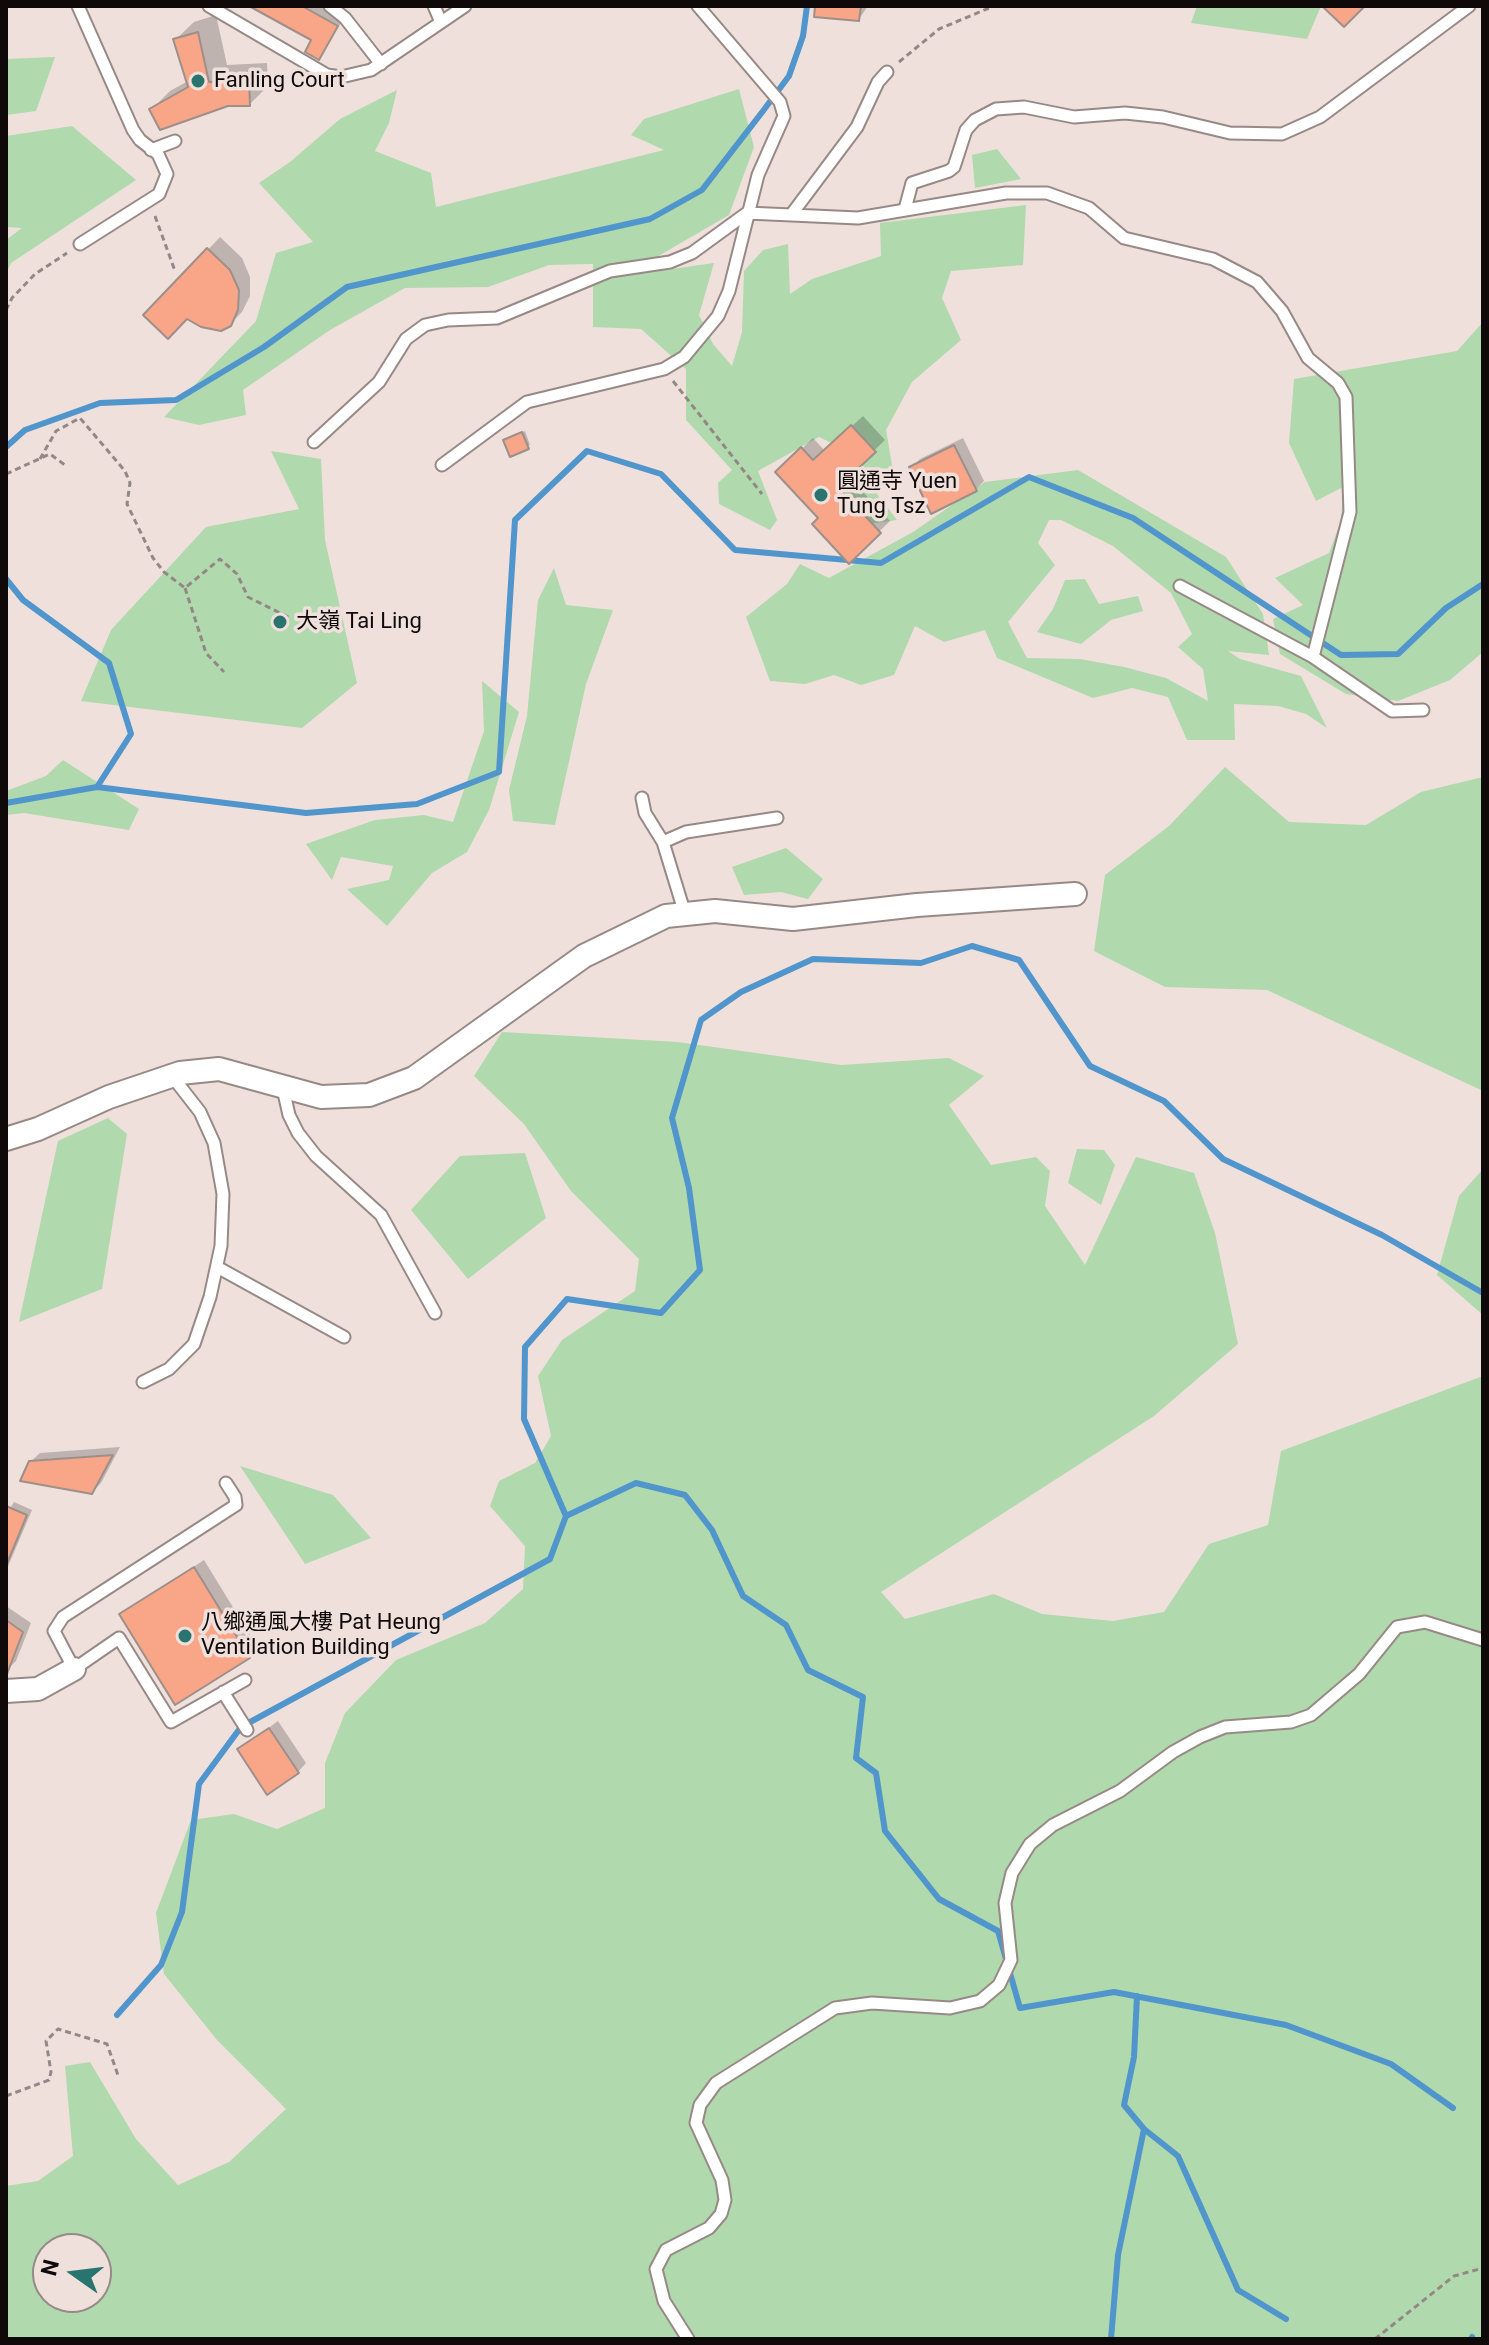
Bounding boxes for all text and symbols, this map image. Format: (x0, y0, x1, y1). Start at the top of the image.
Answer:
place label: Fanling Court (214, 68, 345, 94)
marker: Fanling Court (189, 72, 207, 90)
place label: 圓通寺 Yuen Tung Tsz (837, 469, 957, 520)
marker: 圓通寺 Yuen Tung Tsz (812, 486, 830, 504)
place label: 大嶺 Tai Ling (296, 609, 422, 635)
marker: 大嶺 Tai Ling (271, 613, 289, 631)
place label: 八鄉通風大樓 Pat Heung Ventilation Building (201, 1610, 441, 1662)
marker: 八鄉通風大樓 Pat Heung Ventilation Building (176, 1627, 194, 1645)
north arrow (32, 2233, 112, 2313)
text: N (36, 2257, 64, 2278)

